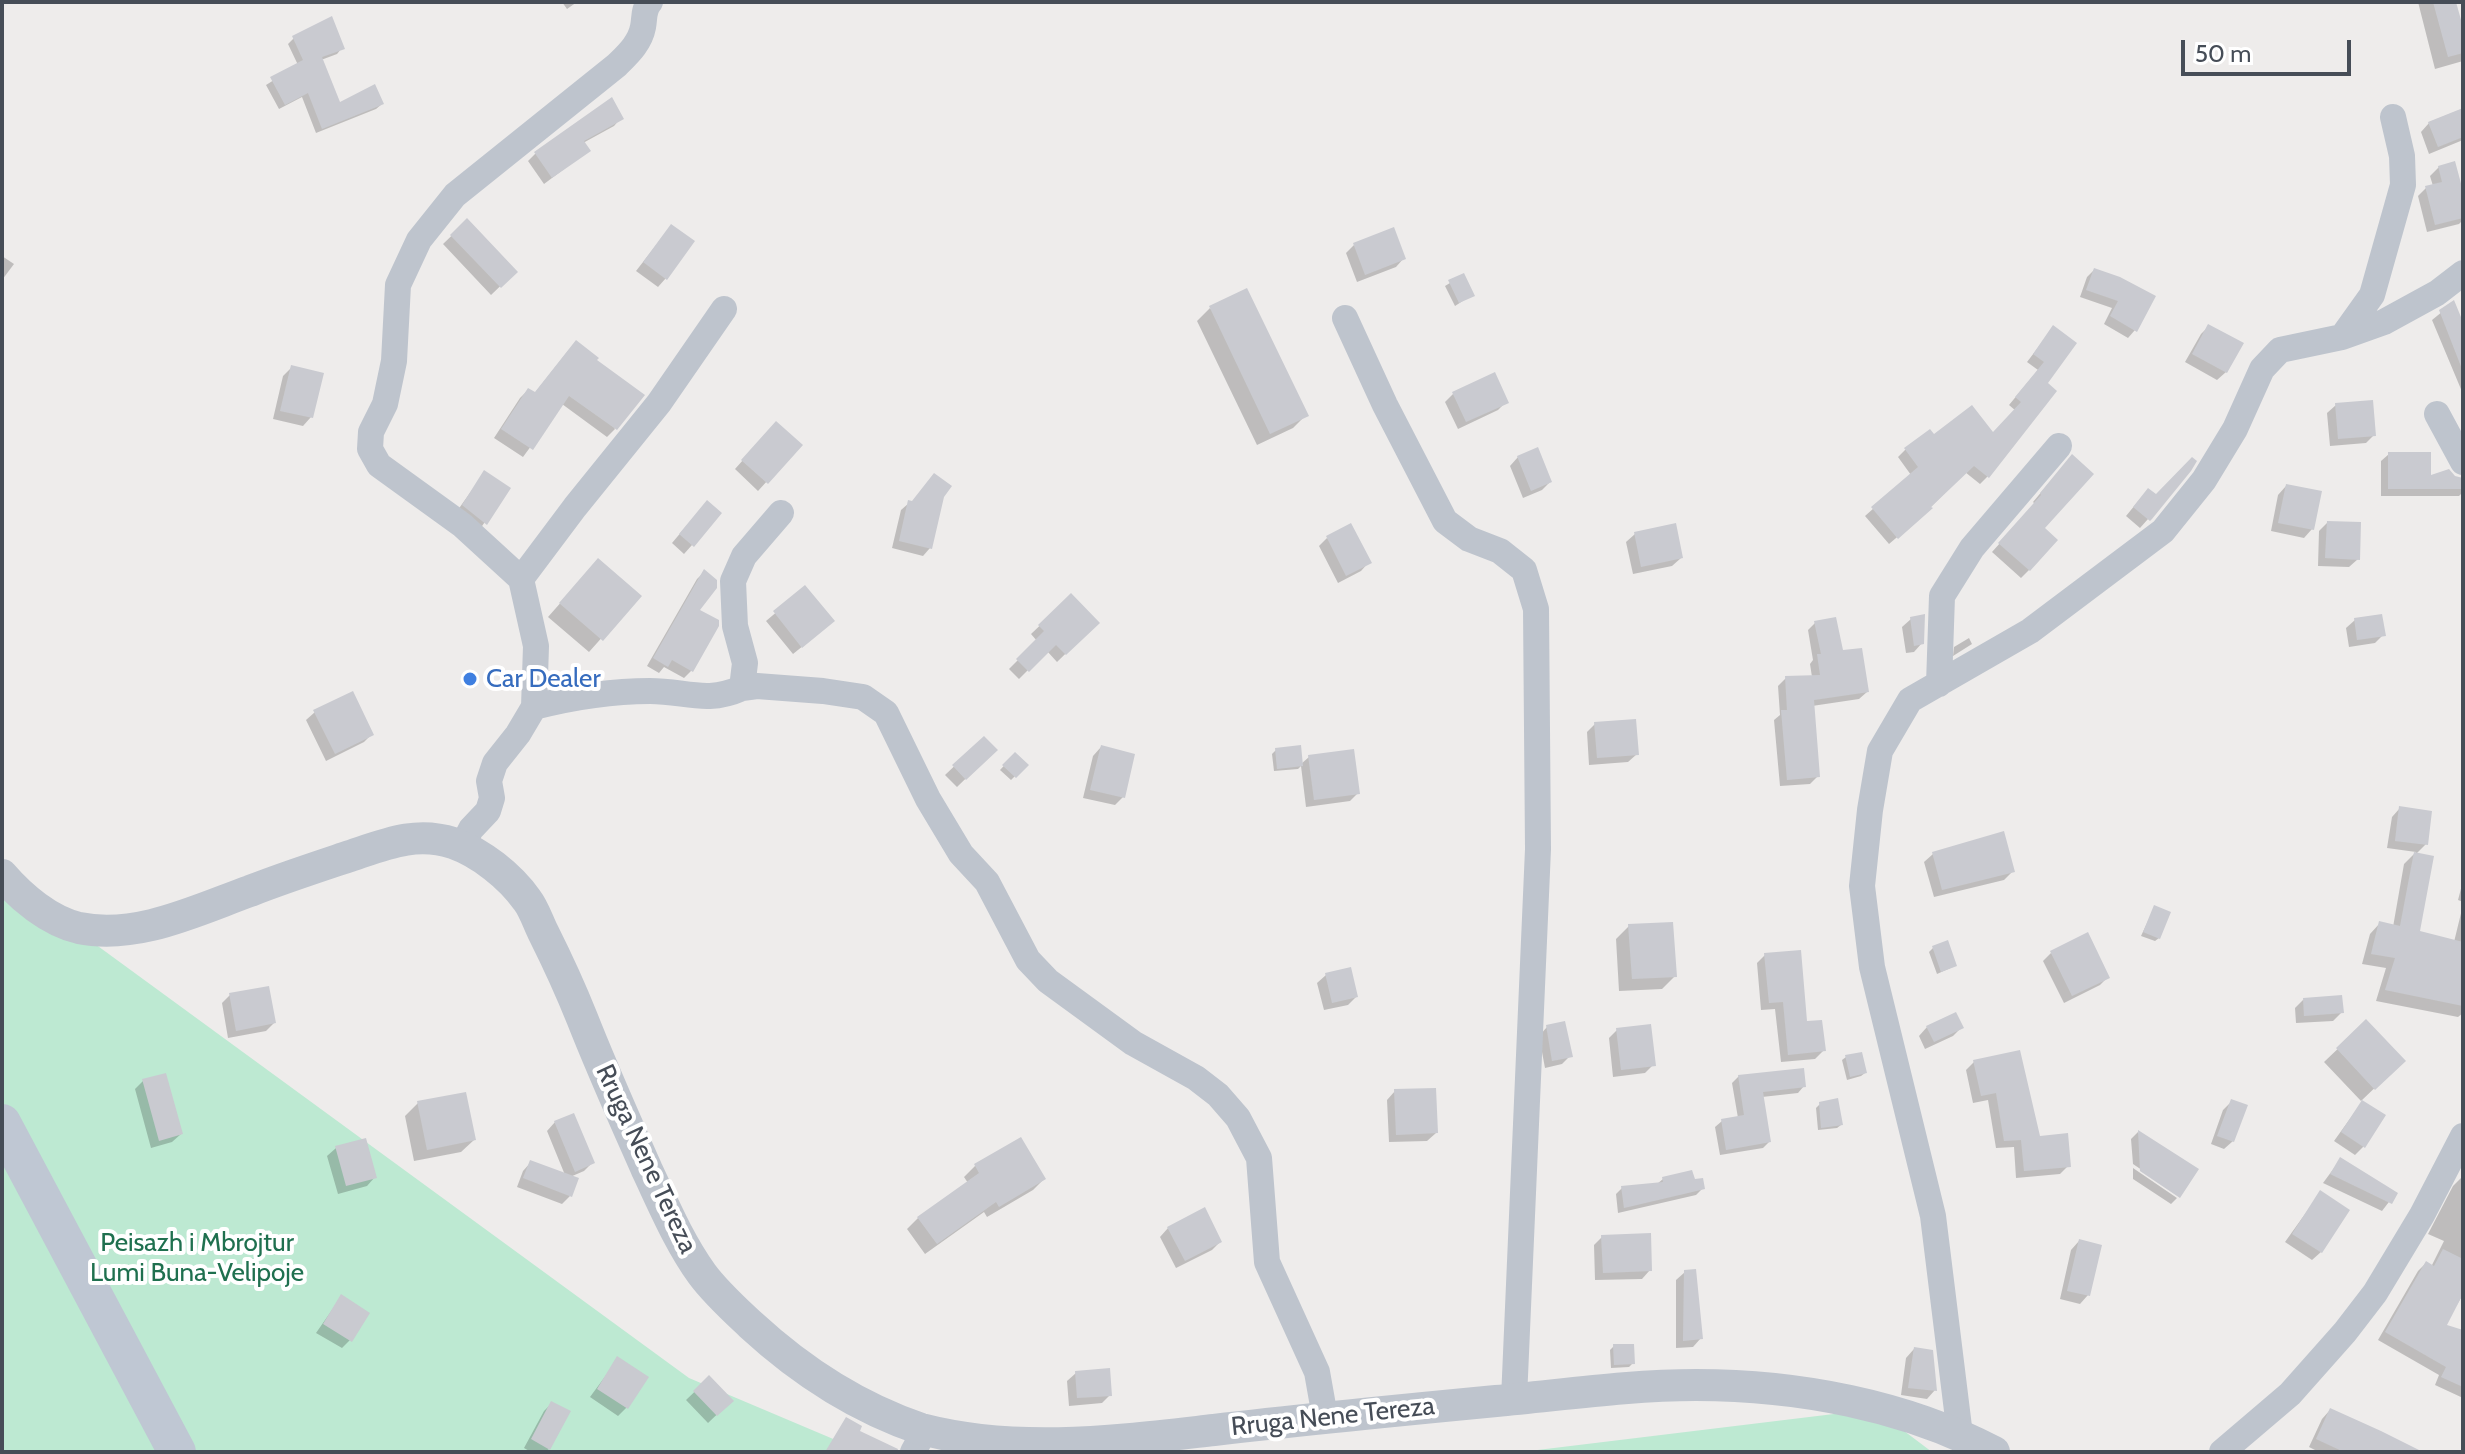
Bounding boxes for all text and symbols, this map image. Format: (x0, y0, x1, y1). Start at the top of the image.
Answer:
scale bar (2185, 24, 2355, 74)
text: 50 m (2195, 39, 2251, 68)
place label: Car Dealer (486, 663, 601, 695)
marker: Car Dealer (461, 670, 479, 688)
street label: Rruga Nene Tereza (589, 1060, 703, 1258)
park label: Peisazh i Mbrojtur Lumi Buna-Velipoje (90, 1227, 304, 1288)
street label: Rruga Nene Tereza (1230, 1391, 1436, 1443)

